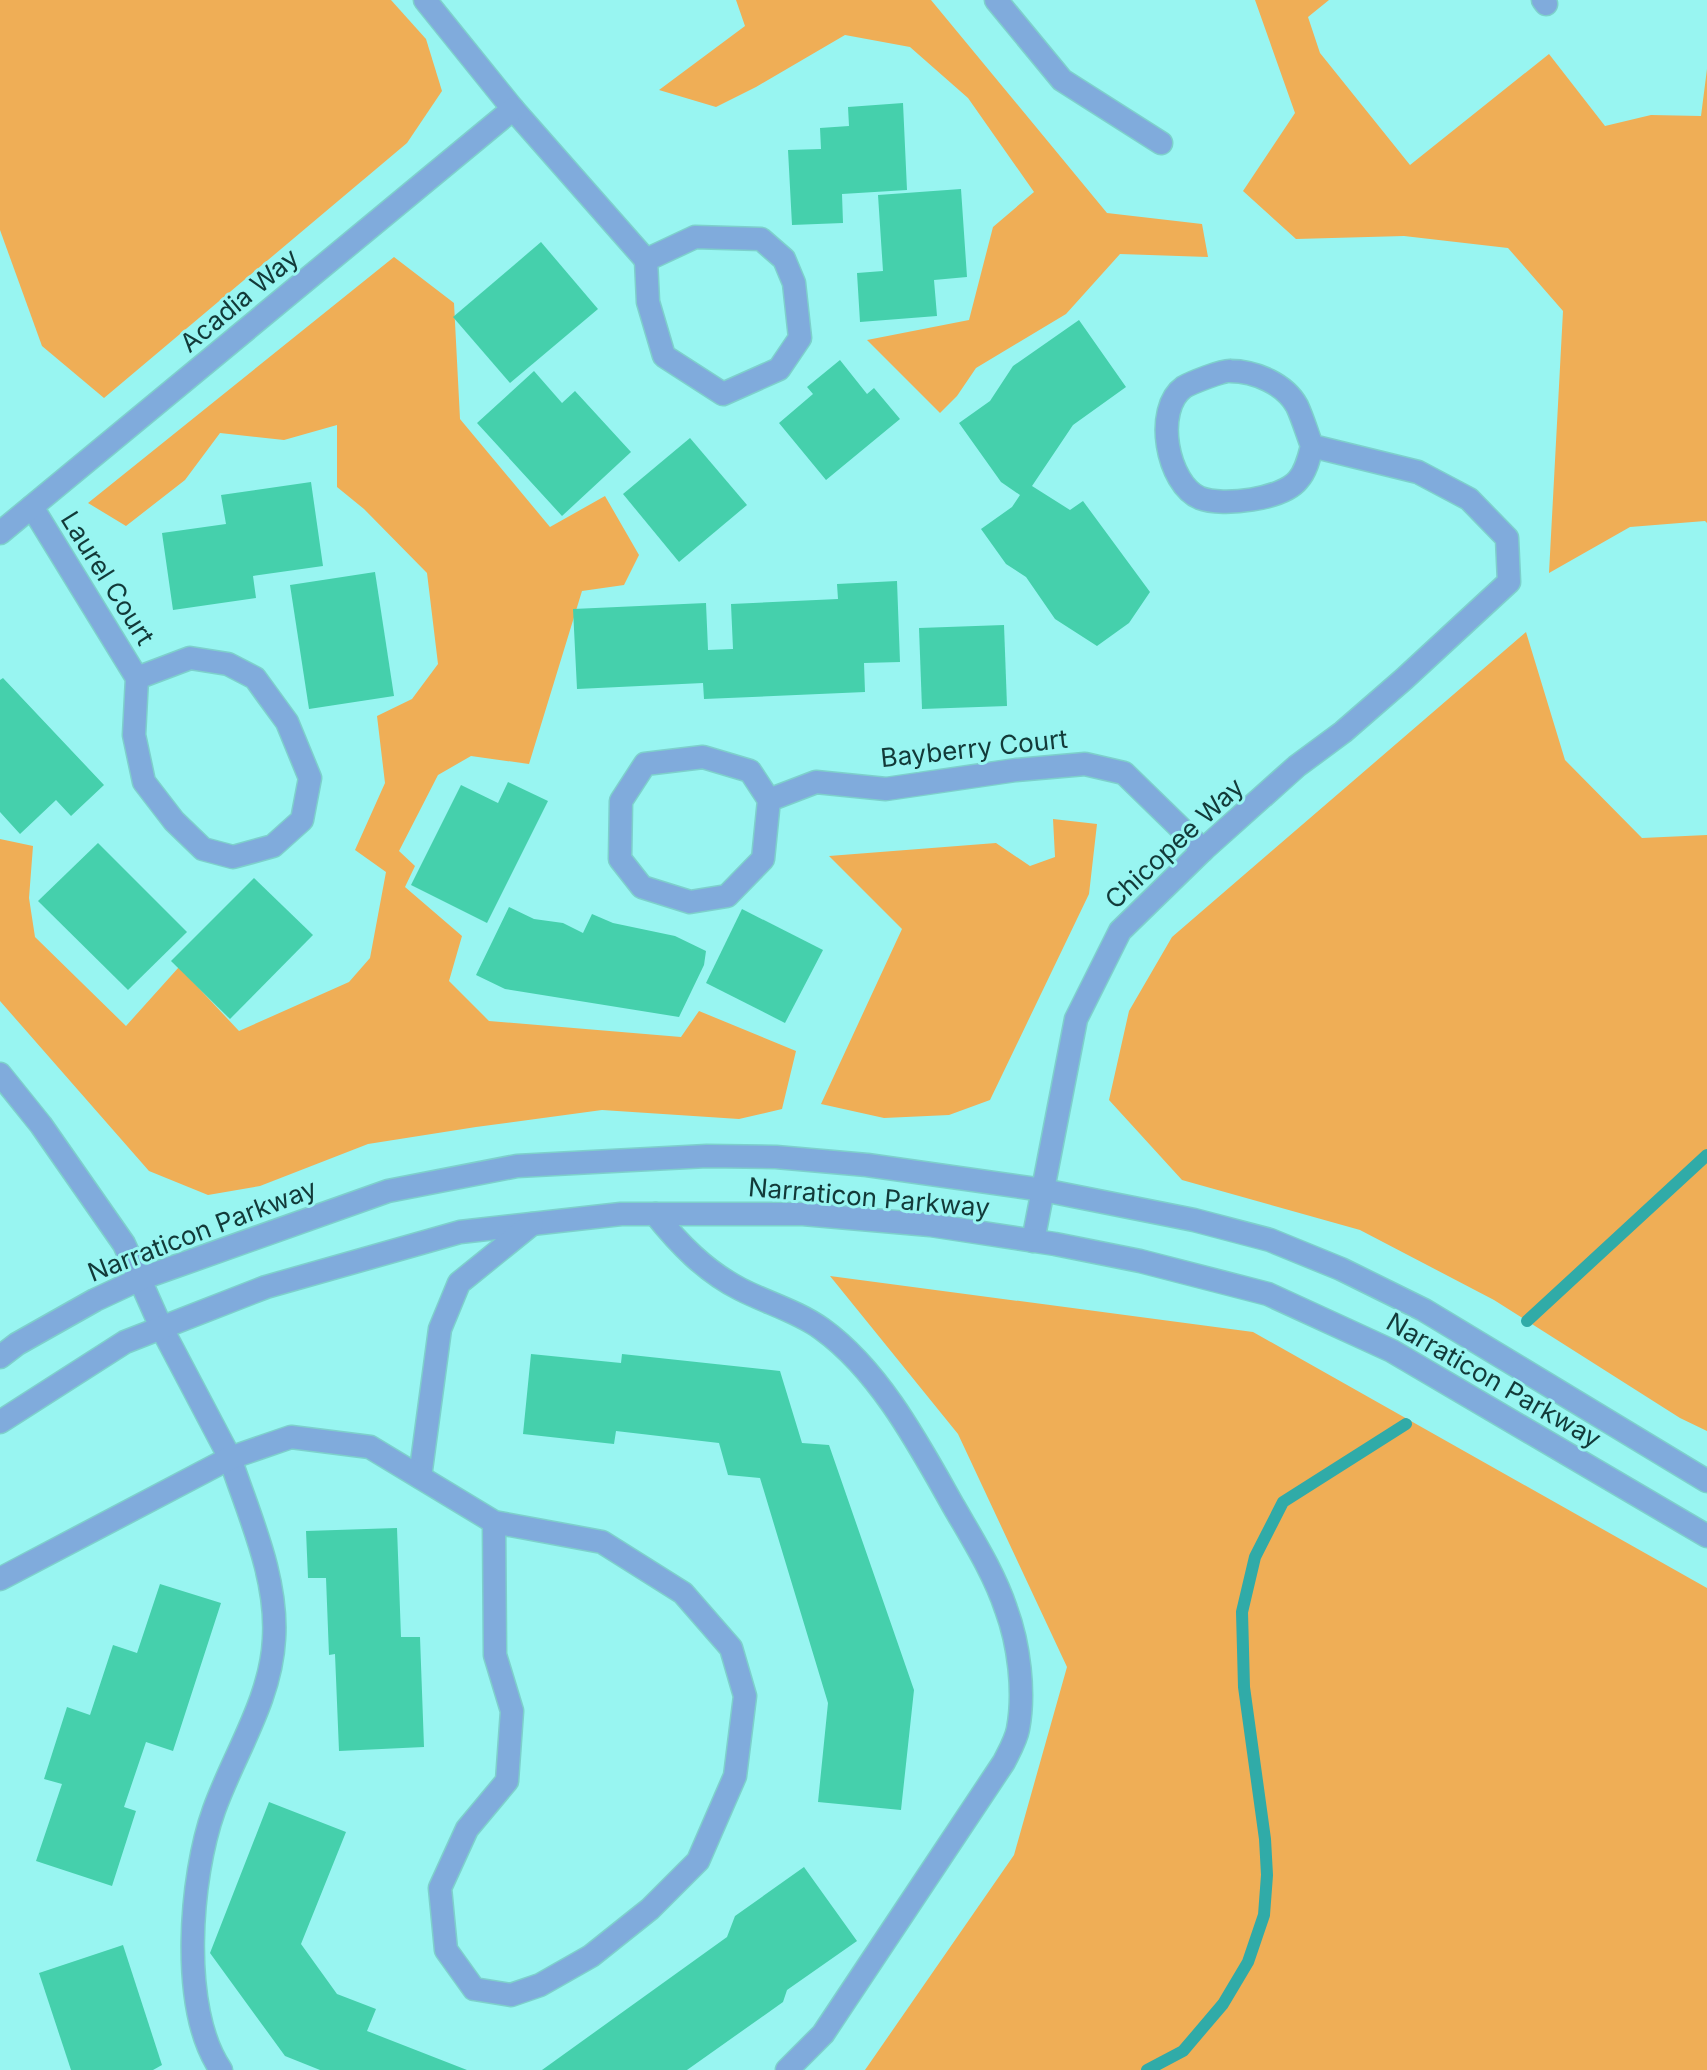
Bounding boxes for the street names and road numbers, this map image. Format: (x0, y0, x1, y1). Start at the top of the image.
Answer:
street label: Acadia Way (174, 242, 304, 358)
street label: Laurel Court (55, 506, 161, 650)
street label: Bayberry Court (879, 723, 1069, 773)
street label: Chicopee Way (1098, 771, 1250, 915)
street label: Narraticon Parkway (747, 1171, 991, 1223)
street label: Narraticon Parkway (83, 1172, 321, 1288)
street label: Narraticon Parkway (1381, 1306, 1607, 1454)

